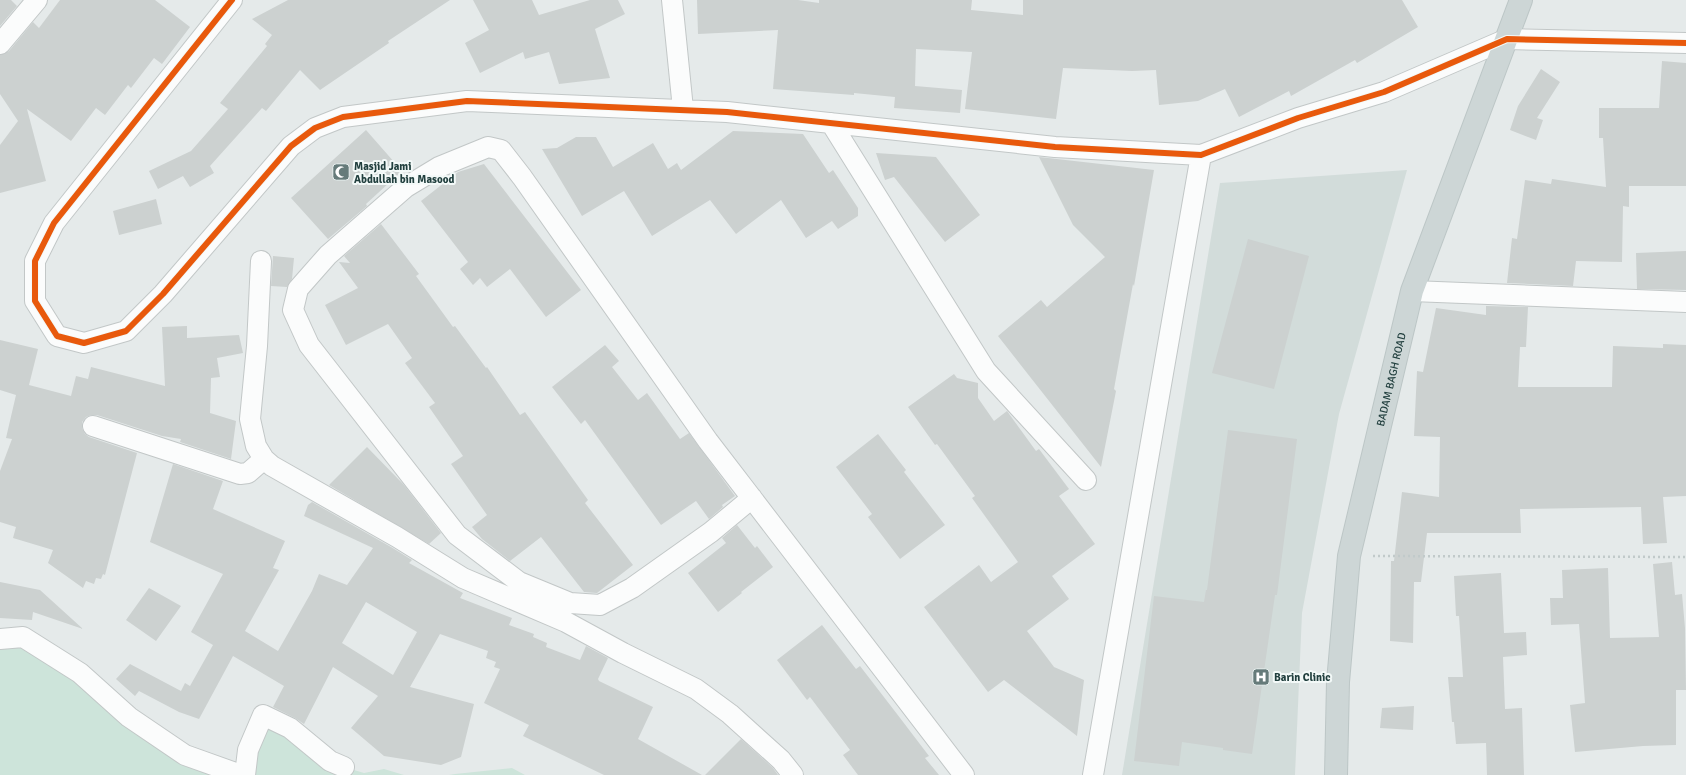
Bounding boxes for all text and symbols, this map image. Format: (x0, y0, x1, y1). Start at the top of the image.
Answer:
place label: Masjid Jami Abdullah bin Masood (354, 160, 454, 186)
mosque icon: Masjid Jami Abdullah bin Masood (331, 162, 351, 182)
street label: BADAM BAGH ROAD (1374, 331, 1409, 428)
hospital icon: Barin Clinic (1251, 667, 1271, 687)
place label: Barin Clinic (1274, 671, 1331, 684)

